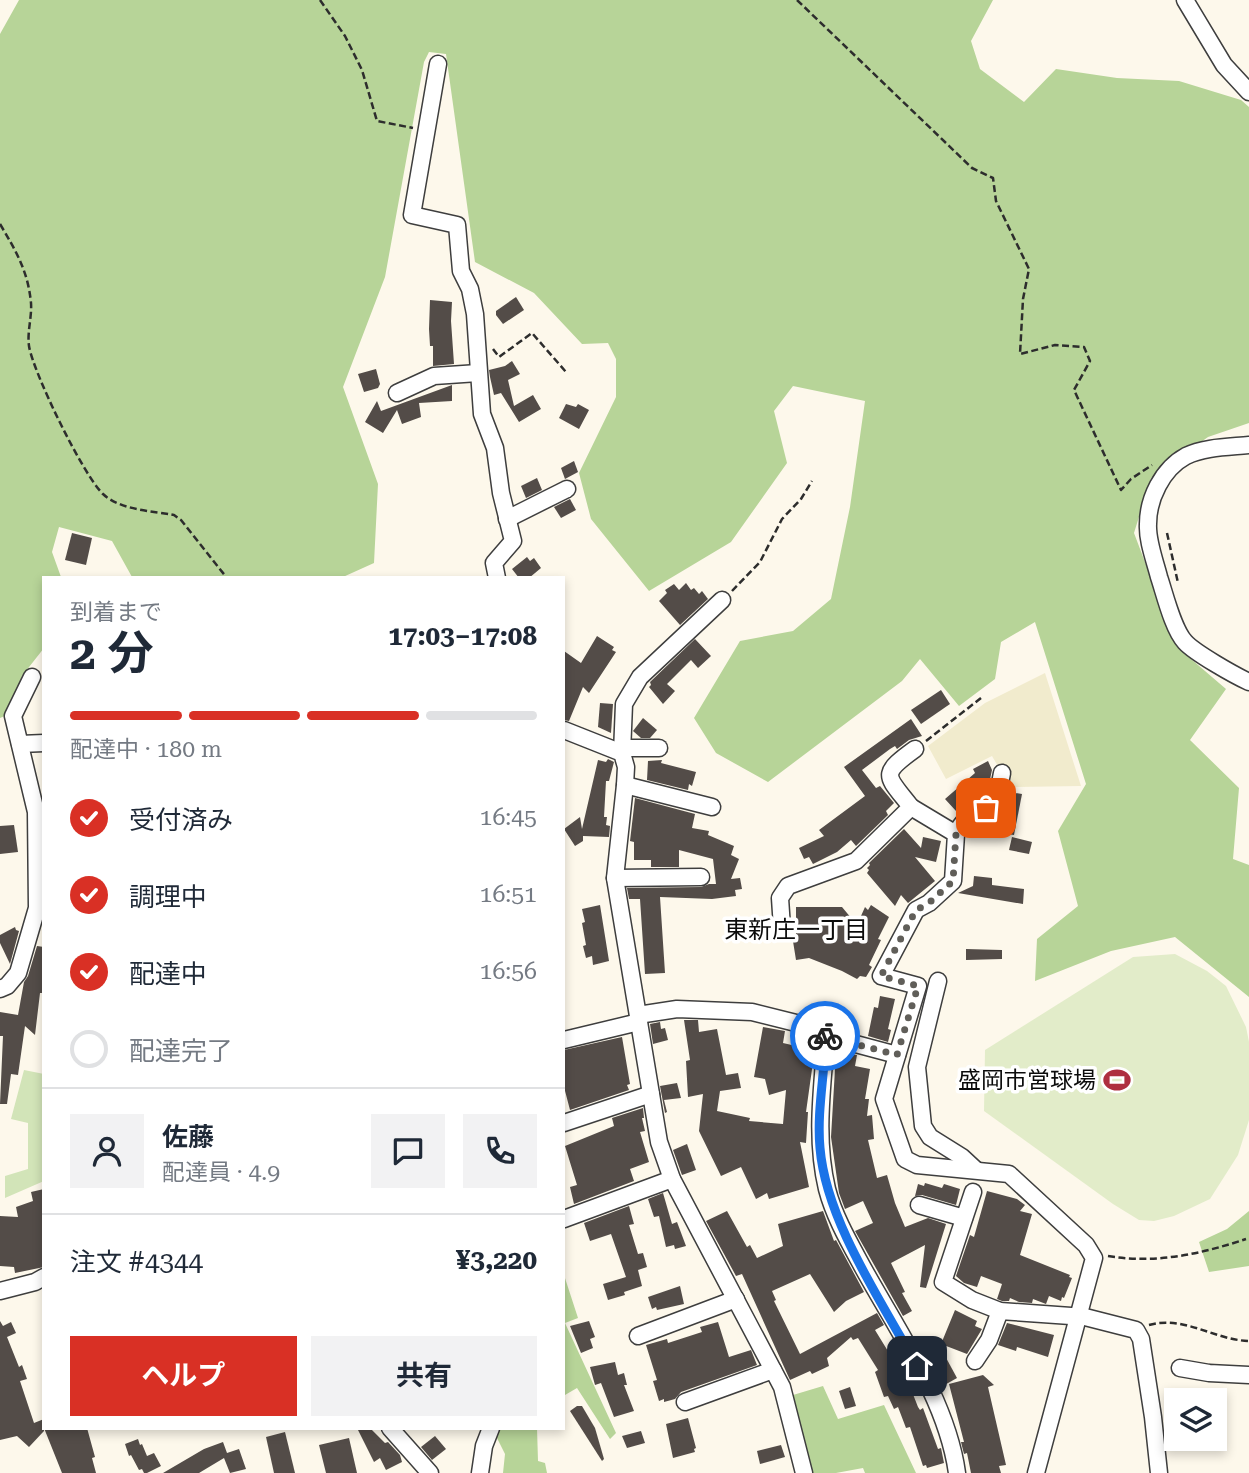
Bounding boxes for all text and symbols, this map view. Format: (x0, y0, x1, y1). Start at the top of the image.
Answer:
text: 到着まで (70, 599, 162, 626)
text: 17:03–17:08 (388, 621, 537, 651)
text: 2 分 (70, 626, 153, 680)
text: 配達中 · 180 m (70, 736, 222, 763)
pin (956, 778, 1016, 838)
icon: bag (967, 789, 1005, 827)
icon: check (70, 799, 108, 837)
text: 16:45 (480, 804, 537, 831)
text: 受付済み (129, 805, 233, 835)
icon: check (70, 876, 108, 914)
text: 16:51 (480, 881, 537, 908)
text: 調理中 (129, 882, 207, 912)
district label: 東新庄一丁目 (724, 916, 868, 944)
icon: check (70, 953, 108, 991)
text: 16:56 (480, 958, 537, 985)
text: 配達中 (129, 959, 207, 989)
courier (790, 1001, 860, 1071)
icon: bike (806, 1017, 844, 1055)
text: 配達完了 (129, 1036, 233, 1066)
sports icon: 盛岡市営球場 (1102, 1065, 1132, 1095)
place label: 盛岡市営球場 (958, 1067, 1096, 1094)
button: person (70, 1114, 144, 1188)
button: chat (371, 1114, 445, 1188)
button: phone (463, 1114, 537, 1188)
text: 佐藤 (162, 1122, 214, 1152)
text: 配達員 · 4.9 (162, 1159, 280, 1186)
text: ¥3,220 (456, 1245, 537, 1275)
text: 注文 #4344 (70, 1247, 203, 1277)
button: ヘルプ (70, 1336, 297, 1416)
button: 共有 (311, 1336, 537, 1416)
pin (887, 1336, 947, 1396)
icon: home (898, 1347, 936, 1385)
map controls (1164, 1388, 1227, 1451)
button: layers (1164, 1388, 1227, 1451)

